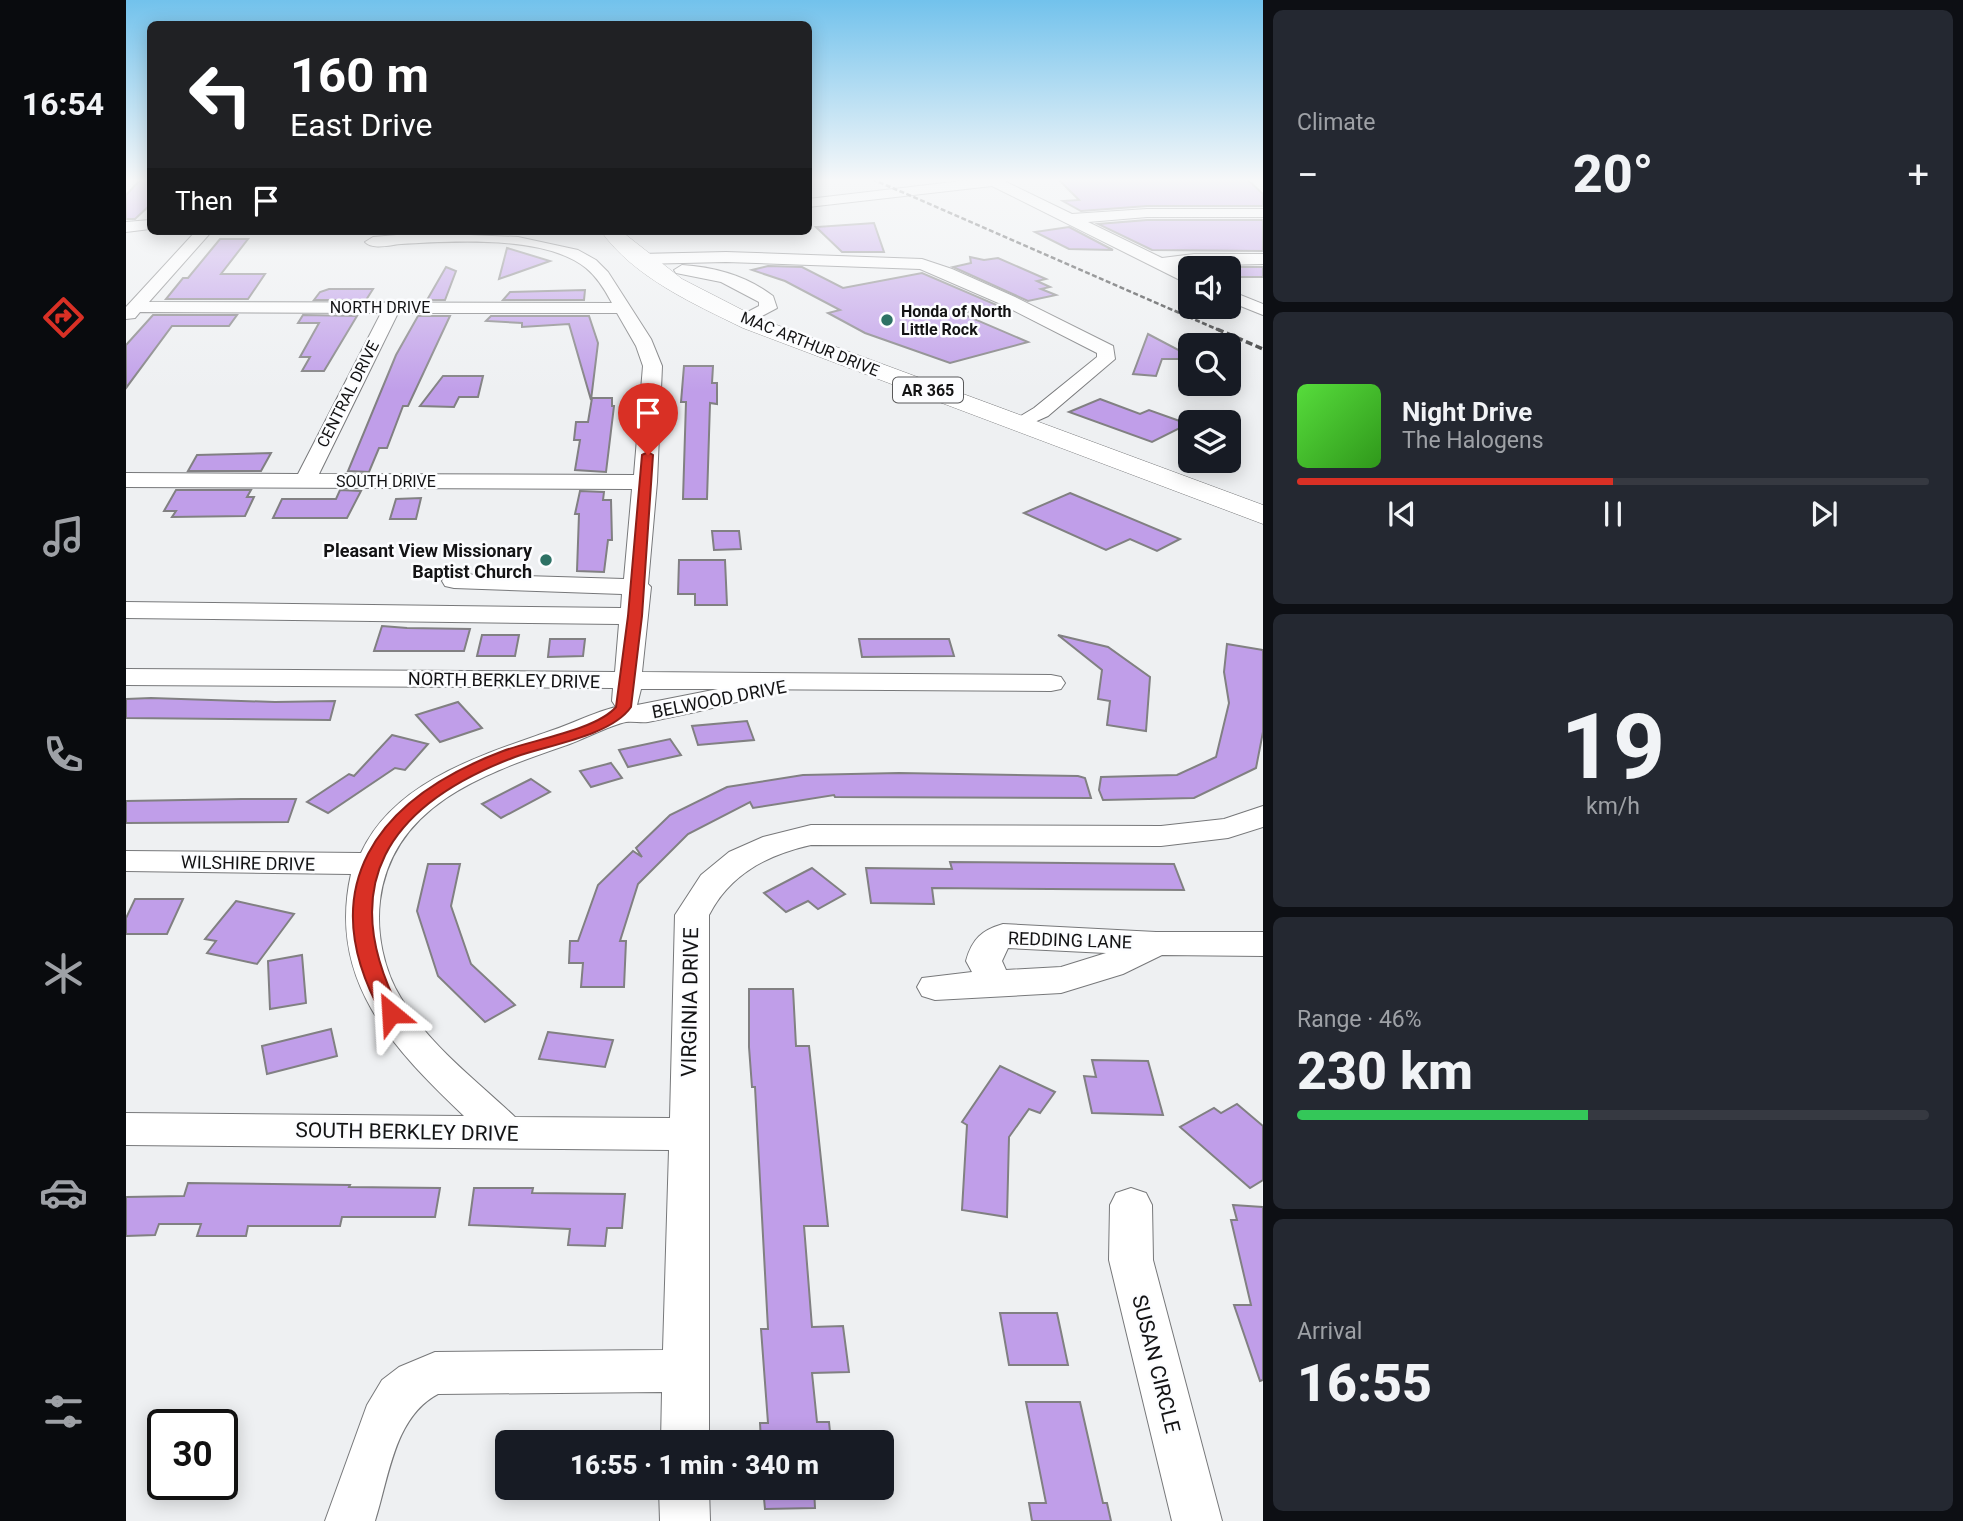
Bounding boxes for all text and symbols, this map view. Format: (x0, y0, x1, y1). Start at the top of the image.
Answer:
text: 160 m (290, 47, 429, 104)
icon: left (175, 49, 266, 140)
text: 16:54 (22, 85, 104, 123)
text: East Drive (290, 106, 432, 144)
text: Climate (1297, 109, 1376, 136)
text: 20° (1573, 144, 1653, 205)
text: − (1297, 153, 1319, 197)
text: + (1907, 153, 1929, 197)
icon: arrive (247, 182, 285, 220)
text: Then (175, 186, 233, 216)
map controls (1178, 256, 1241, 473)
button: sound (1178, 256, 1241, 319)
icon: directions (39, 293, 88, 342)
street label: NORTH DRIVE (330, 298, 430, 317)
place label: Honda of North Little Rock (901, 302, 1012, 339)
street label: MAC ARTHUR DRIVE (738, 308, 882, 380)
marker: Honda of North Little Rock (879, 312, 895, 328)
button: search (1178, 333, 1241, 396)
street label: CENTRAL DRIVE (313, 338, 383, 450)
road number: AR 365 (893, 378, 963, 402)
pin (618, 383, 678, 455)
icon: arrive (629, 394, 667, 432)
text: Night Drive (1402, 397, 1532, 427)
button: layers (1178, 410, 1241, 473)
text: The Halogens (1402, 427, 1544, 454)
street label: SOUTH DRIVE (336, 472, 436, 491)
icon: previous (1383, 495, 1421, 533)
icon: pause (1594, 495, 1632, 533)
icon: next (1805, 495, 1843, 533)
icon: music (39, 512, 88, 561)
place label: Pleasant View Missionary Baptist Church (323, 540, 533, 582)
marker: Pleasant View Missionary Baptist Church (538, 552, 554, 568)
street label: NORTH BERKLEY DRIVE (408, 668, 600, 692)
street label: BELWOOD DRIVE (650, 676, 788, 722)
text: 19 (1561, 694, 1665, 800)
icon: phone (39, 730, 88, 779)
text: km/h (1586, 793, 1640, 820)
street label: WILSHIRE DRIVE (181, 851, 315, 875)
street label: VIRGINIA DRIVE (677, 927, 703, 1077)
street label: REDDING LANE (1008, 927, 1132, 953)
icon: climate (39, 949, 88, 998)
position arrow (354, 976, 428, 1050)
text: Range · 46% (1297, 1006, 1422, 1033)
text: 230 km (1297, 1041, 1473, 1102)
street label: SOUTH BERKLEY DRIVE (295, 1118, 519, 1146)
icon: car (39, 1168, 88, 1217)
street label: SUSAN CIRCLE (1127, 1292, 1185, 1436)
text: Arrival (1297, 1318, 1362, 1345)
text: 16:55 (1297, 1353, 1432, 1414)
icon: filters (39, 1387, 88, 1436)
speed limit sign: 30 (147, 1409, 238, 1500)
text: 16:55 · 1 min · 340 m (570, 1450, 819, 1480)

